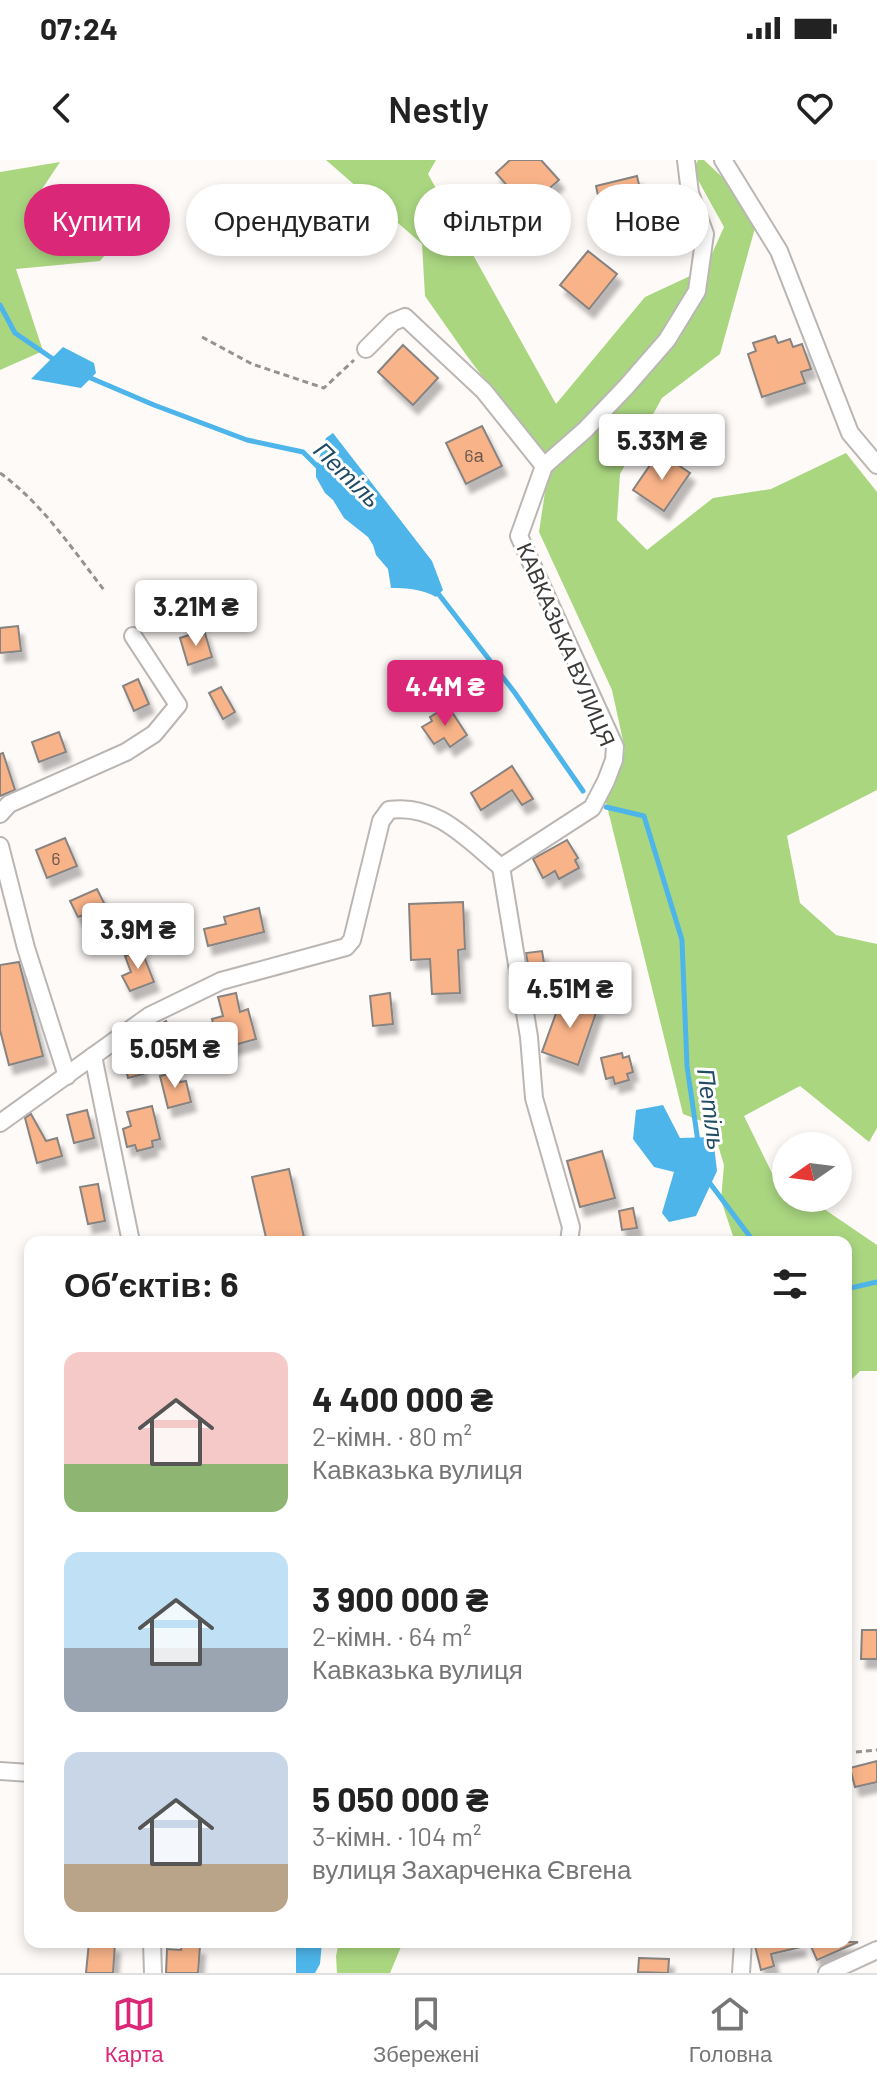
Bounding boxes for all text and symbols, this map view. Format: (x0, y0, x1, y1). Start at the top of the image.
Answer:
text: 07:24 (40, 10, 118, 46)
icon: back (40, 86, 84, 130)
icon: heart (793, 86, 837, 130)
text: Nestly (388, 87, 489, 130)
chip: Купити (24, 184, 170, 256)
chip: Орендувати (186, 184, 398, 256)
chip: Фільтри (414, 184, 571, 256)
chip: Нове (587, 184, 709, 256)
pin: 5.33M ₴ (588, 414, 736, 482)
text: 5.33M ₴ (617, 424, 707, 455)
water label: Петіль (308, 435, 388, 513)
house number: 6а (464, 444, 485, 466)
street label: КАВКАЗЬКА ВУЛИЦЯ (511, 538, 622, 750)
pin: 3.21M ₴ (122, 580, 270, 648)
text: 3.21M ₴ (153, 590, 239, 621)
pin: 4.4M ₴ (380, 660, 510, 728)
text: 4.4M ₴ (405, 670, 485, 701)
house number: 6 (51, 847, 61, 869)
pin: 3.9M ₴ (73, 903, 203, 971)
text: 3.9M ₴ (100, 913, 176, 944)
pin: 4.51M ₴ (496, 962, 644, 1030)
text: 4.51M ₴ (527, 972, 613, 1003)
pin: 5.05M ₴ (101, 1022, 249, 1090)
text: 5.05M ₴ (130, 1032, 220, 1063)
water label: Петіль (692, 1066, 732, 1152)
north arrow (772, 1132, 852, 1212)
map controls (772, 1132, 852, 1212)
icon: filters (768, 1262, 812, 1306)
text: Об’єктів: 6 (64, 1263, 239, 1304)
text: 4 400 000 ₴ (312, 1378, 493, 1419)
icon: home (128, 1384, 224, 1480)
text: 2-кімн. · 80 m² (312, 1420, 472, 1451)
text: Кавказька вулиця (312, 1453, 523, 1484)
text: 3 900 000 ₴ (312, 1578, 488, 1619)
icon: home (128, 1584, 224, 1680)
text: 2-кімн. · 64 m² (312, 1620, 472, 1651)
text: Кавказька вулиця (312, 1653, 523, 1684)
text: 5 050 000 ₴ (312, 1778, 489, 1819)
icon: home (128, 1784, 224, 1880)
text: 3-кімн. · 104 m² (312, 1820, 481, 1851)
text: вулиця Захарченка Євгена (312, 1853, 631, 1884)
tab: Карта (105, 1992, 164, 2068)
tab: Збережені (373, 1992, 479, 2068)
tab: Головна (689, 1992, 772, 2068)

